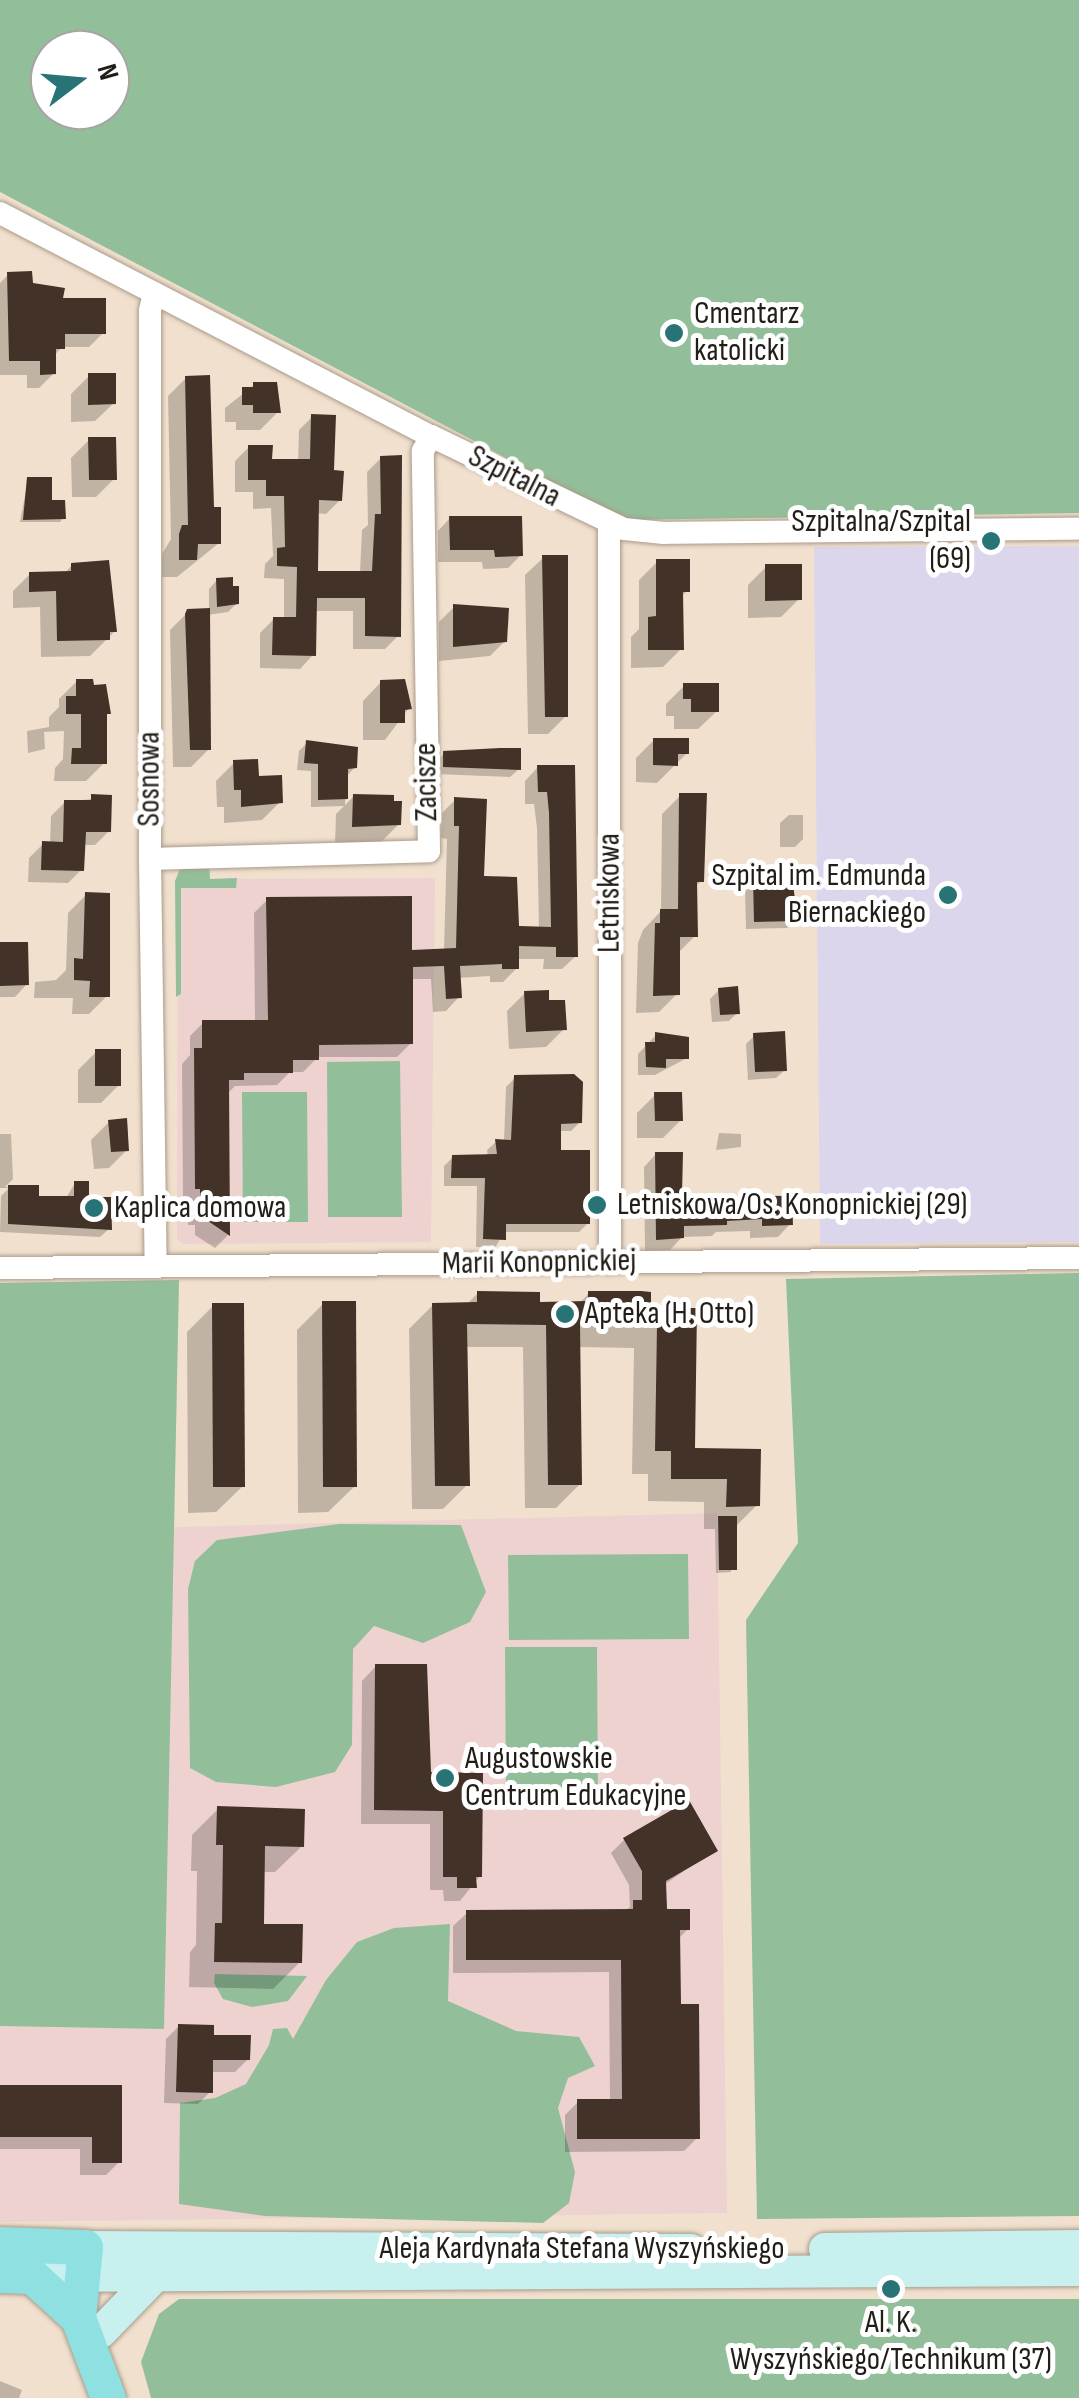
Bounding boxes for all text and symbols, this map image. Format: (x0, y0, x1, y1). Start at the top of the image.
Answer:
north arrow (30, 30, 130, 130)
text: N (89, 60, 125, 84)
place label: Cmentarz katolicki (694, 296, 799, 371)
marker: Cmentarz katolicki (663, 322, 685, 344)
street label: Szpitalna (462, 438, 566, 516)
place label: Szpitalna/Szpital (69) (791, 504, 971, 579)
marker: Szpitalna/Szpital (69) (980, 530, 1002, 552)
street label: Sosnowa (131, 731, 169, 827)
street label: Zacisze (407, 742, 447, 822)
street label: Letniskowa (591, 833, 629, 953)
place label: Szpital im. Edmunda Biernackiego (711, 858, 926, 933)
marker: Szpital im. Edmunda Biernackiego (935, 882, 961, 908)
place label: Letniskowa/Os. Konopnickiej (29) (617, 1186, 968, 1224)
place label: Kaplica domowa (114, 1189, 286, 1227)
marker: Letniskowa/Os. Konopnickiej (29) (586, 1194, 608, 1216)
marker: Kaplica domowa (83, 1197, 105, 1219)
street label: Marii Konopnickiej (442, 1242, 636, 1284)
place label: Apteka (H. Otto) (585, 1295, 754, 1333)
marker: Apteka (H. Otto) (554, 1303, 576, 1325)
place label: Augustowskie Centrum Edukacyjne (465, 1741, 686, 1816)
marker: Augustowskie Centrum Edukacyjne (434, 1767, 456, 1789)
street label: Aleja Kardynała Stefana Wyszyńskiego (379, 2230, 785, 2268)
marker: Al. K. Wyszyńskiego/Technikum (37) (880, 2278, 902, 2300)
place label: Al. K. Wyszyńskiego/Technikum (37) (730, 2305, 1052, 2380)

